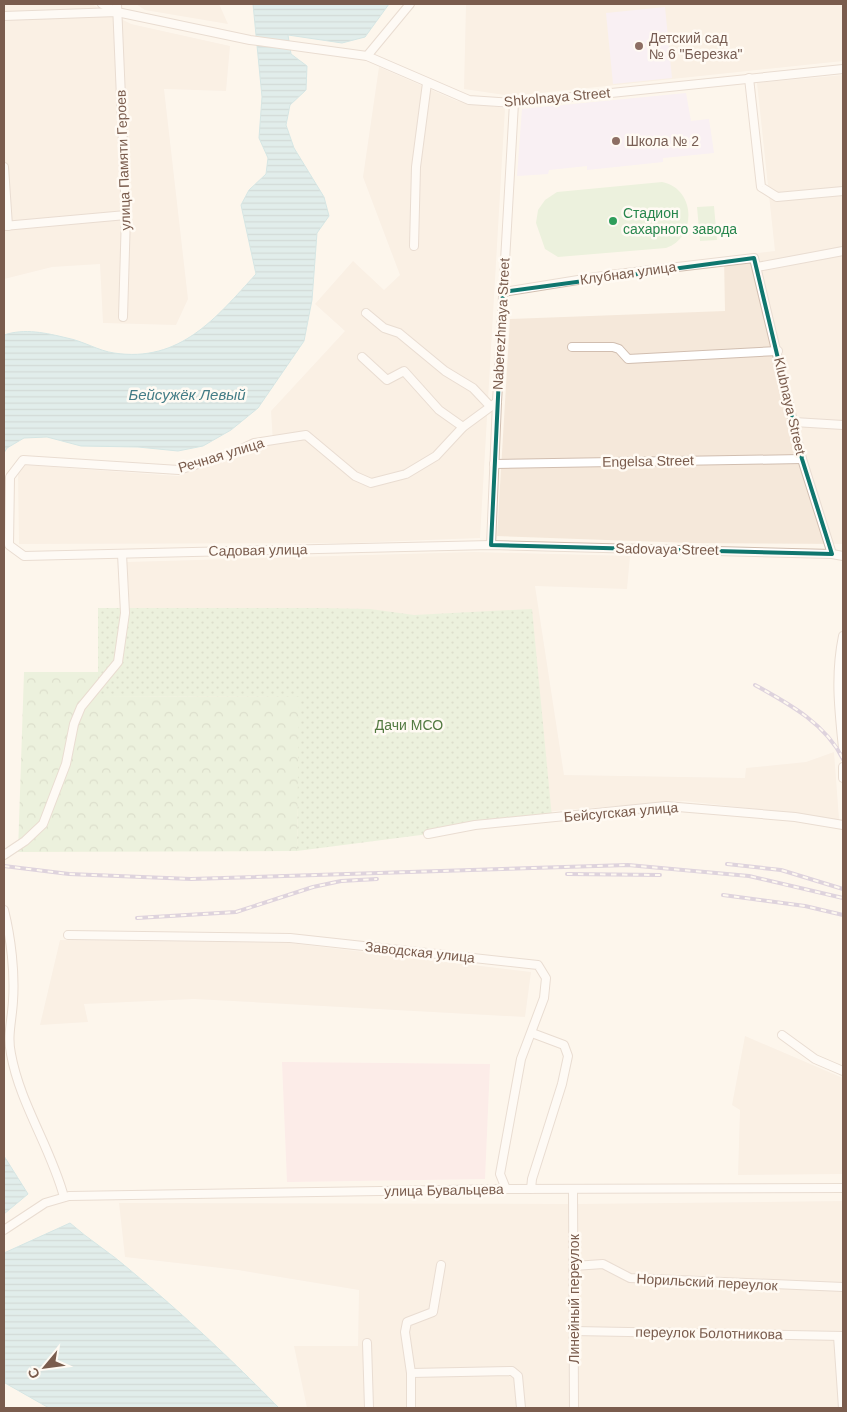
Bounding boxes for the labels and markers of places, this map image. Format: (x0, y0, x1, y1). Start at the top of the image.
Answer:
place label: Детский сад № 6 "Березка" (649, 30, 742, 62)
marker: Детский сад № 6 "Березка" (633, 40, 645, 52)
place label: Школа № 2 (626, 133, 699, 149)
marker: Школа № 2 (610, 135, 622, 147)
place label: Стадион сахарного завода (623, 205, 737, 237)
marker: Стадион сахарного завода (607, 215, 619, 227)

